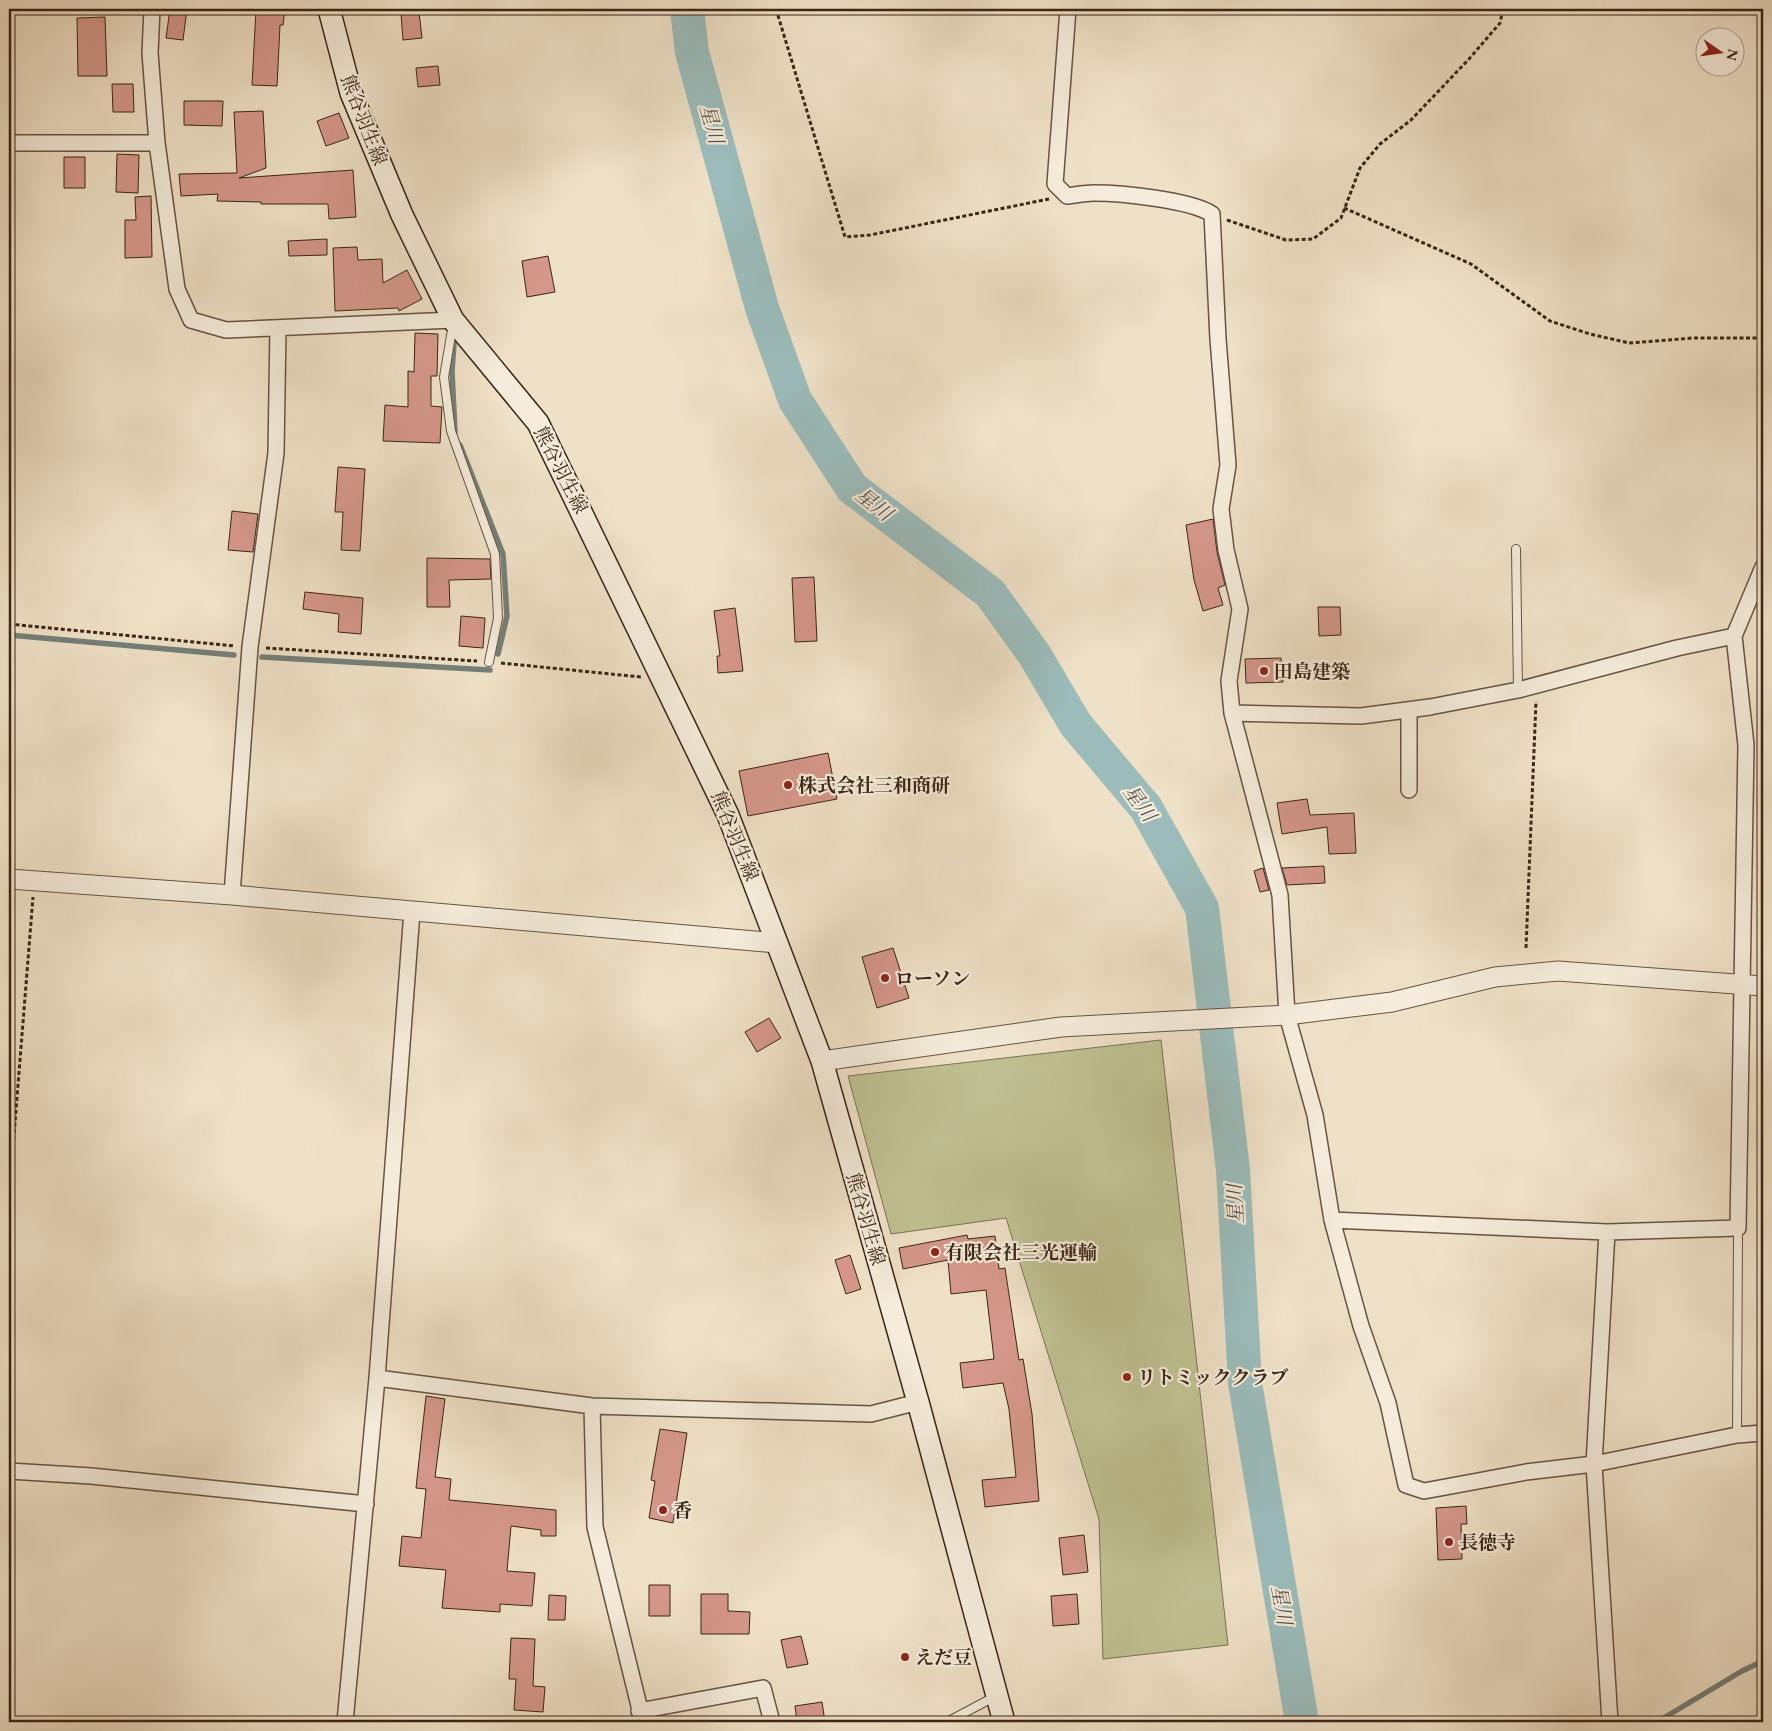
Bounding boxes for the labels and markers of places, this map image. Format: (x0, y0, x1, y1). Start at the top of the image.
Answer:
place label: 田島建築 (1274, 659, 1350, 684)
marker: 田島建築 (1258, 665, 1270, 677)
place label: 株式会社三和商研 (798, 773, 950, 798)
marker: 株式会社三和商研 (782, 779, 794, 791)
place label: ローソン (895, 966, 970, 991)
marker: ローソン (879, 972, 891, 984)
place label: 有限会社三光運輸 (945, 1240, 1097, 1265)
marker: 有限会社三光運輸 (929, 1246, 941, 1258)
place label: リトミッククラブ (1137, 1365, 1289, 1390)
marker: リトミッククラブ (1121, 1371, 1133, 1383)
place label: 香 (673, 1498, 692, 1523)
marker: 香 (657, 1504, 669, 1516)
place label: 長徳寺 (1459, 1530, 1516, 1555)
marker: 長徳寺 (1443, 1536, 1455, 1548)
place label: えだ豆 (915, 1645, 972, 1670)
marker: えだ豆 (899, 1651, 911, 1663)

